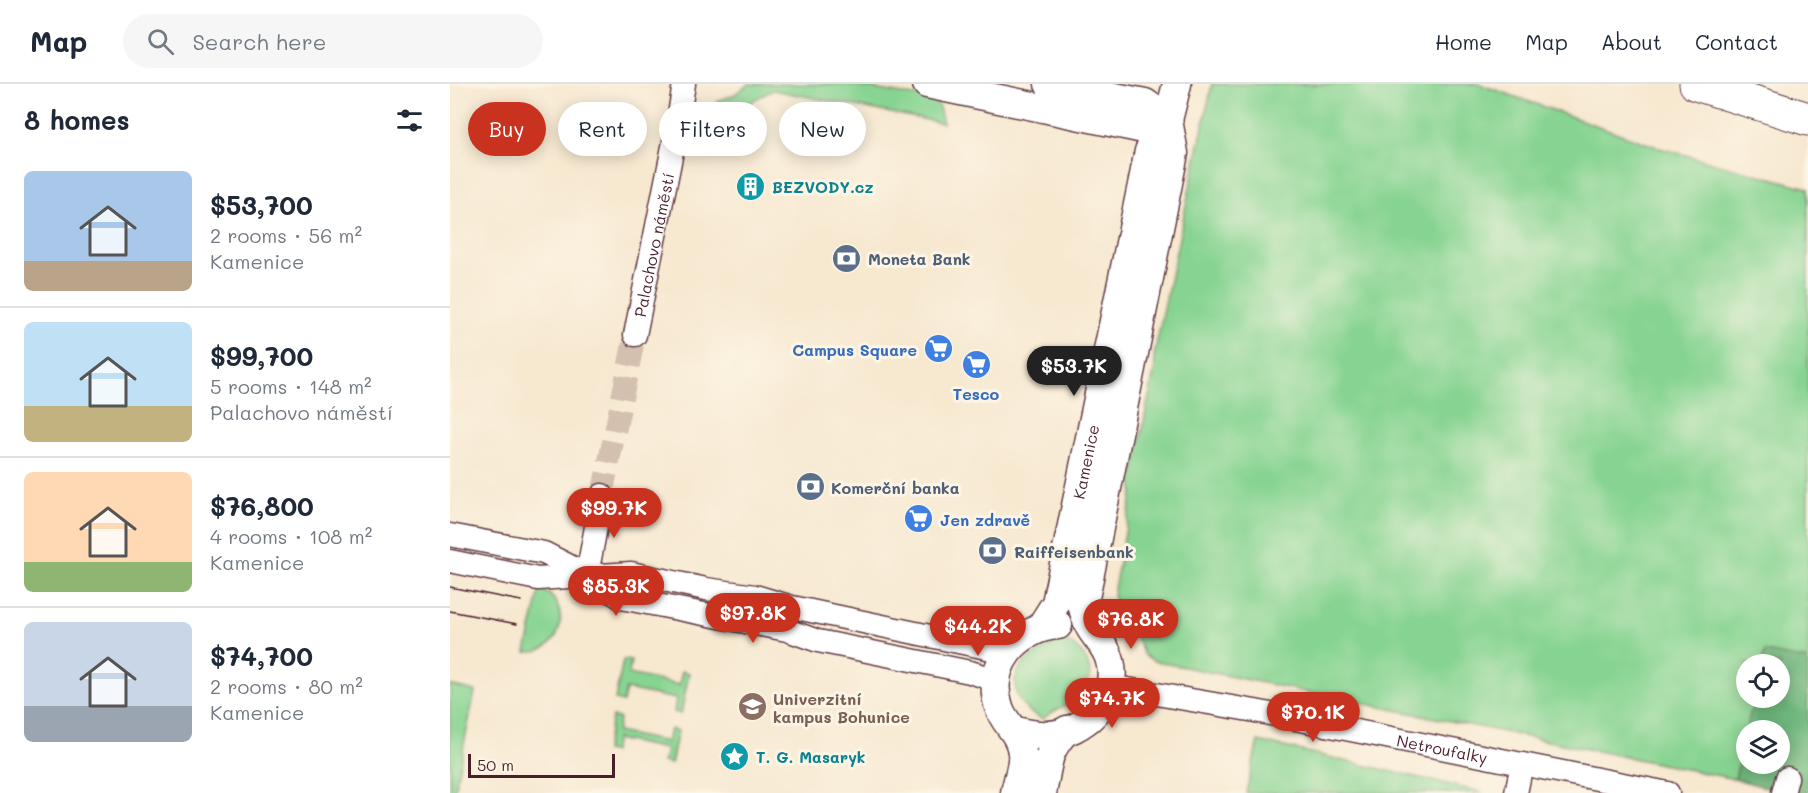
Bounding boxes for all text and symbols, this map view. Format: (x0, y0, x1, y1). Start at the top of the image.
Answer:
search box (123, 14, 543, 68)
text: Map (30, 23, 87, 59)
icon: search (144, 25, 177, 58)
text: Search here (192, 27, 326, 56)
text: Home (1435, 28, 1492, 55)
text: Map (1525, 28, 1568, 55)
text: About (1601, 28, 1662, 55)
text: Contact (1695, 28, 1778, 55)
chip: Buy (468, 102, 546, 156)
chip: Rent (558, 102, 647, 156)
chip: Filters (659, 102, 767, 156)
chip: New (779, 102, 866, 156)
text: 8 homes (24, 103, 130, 137)
icon: filters (393, 104, 426, 137)
building icon: BEZVODY.cz (735, 170, 767, 202)
street label: Palachovo náměstí (628, 171, 678, 319)
place label: BEZVODY.cz (772, 176, 873, 197)
text: $53,700 (210, 188, 313, 222)
icon: home (72, 195, 144, 267)
text: 2 rooms · 56 m² (210, 222, 362, 248)
bank icon: Moneta Bank (831, 242, 863, 274)
text: Kamenice (210, 248, 304, 274)
place label: Moneta Bank (868, 248, 970, 269)
supermarket icon: Campus Square (922, 333, 954, 365)
text: $99,700 (210, 339, 313, 373)
place label: Campus Square (792, 339, 917, 360)
icon: home (72, 346, 144, 418)
pin: $53.7K (1025, 346, 1123, 397)
supermarket icon: Tesco (960, 349, 992, 381)
text: $53.7K (1041, 352, 1107, 378)
text: 5 rooms · 148 m² (210, 373, 372, 399)
place label: Tesco (953, 383, 999, 404)
text: Palachovo náměstí (210, 399, 393, 425)
street label: Kamenice (1067, 423, 1103, 501)
bank icon: Komerční banka (794, 471, 826, 503)
place label: Komerční banka (831, 477, 960, 498)
pin: $99.7K (565, 488, 663, 539)
text: $76,800 (210, 489, 314, 523)
text: $99.7K (581, 494, 647, 520)
icon: home (72, 496, 144, 568)
supermarket icon: Jen zdravě (903, 503, 935, 535)
place label: Jen zdravě (940, 509, 1030, 530)
text: 4 rooms · 108 m² (210, 523, 372, 549)
bank icon: Raiffeisenbank (977, 535, 1009, 567)
place label: Raiffeisenbank (1014, 541, 1134, 562)
text: Kamenice (210, 549, 304, 575)
pin: $85.3K (567, 566, 665, 617)
text: $85.3K (582, 572, 650, 598)
pin: $97.8K (704, 593, 802, 644)
text: $97.8K (719, 599, 787, 625)
pin: $76.8K (1082, 599, 1180, 650)
text: $76.8K (1097, 605, 1165, 631)
pin: $44.2K (929, 606, 1027, 657)
text: $44.2K (944, 612, 1012, 638)
text: $74,700 (210, 639, 313, 673)
icon: home (72, 646, 144, 718)
map controls (1736, 654, 1790, 774)
button: locate (1736, 654, 1790, 708)
text: 2 rooms · 80 m² (210, 673, 363, 699)
pin: $74.7K (1063, 678, 1161, 729)
text: $74.7K (1079, 684, 1145, 710)
place label: Univerzitní kampus Bohunice (773, 688, 910, 727)
school or university icon: Univerzitní kampus Bohunice (736, 691, 768, 723)
pin: $70.1K (1264, 692, 1362, 743)
text: $70.1K (1281, 698, 1345, 724)
text: Kamenice (210, 699, 304, 725)
button: layers (1736, 720, 1790, 774)
street label: Netroufalky (1395, 729, 1489, 767)
place icon: T. G. Masaryk (719, 740, 751, 772)
place label: T. G. Masaryk (756, 746, 865, 767)
scale bar (468, 751, 615, 778)
text: 50 m (477, 754, 514, 775)

